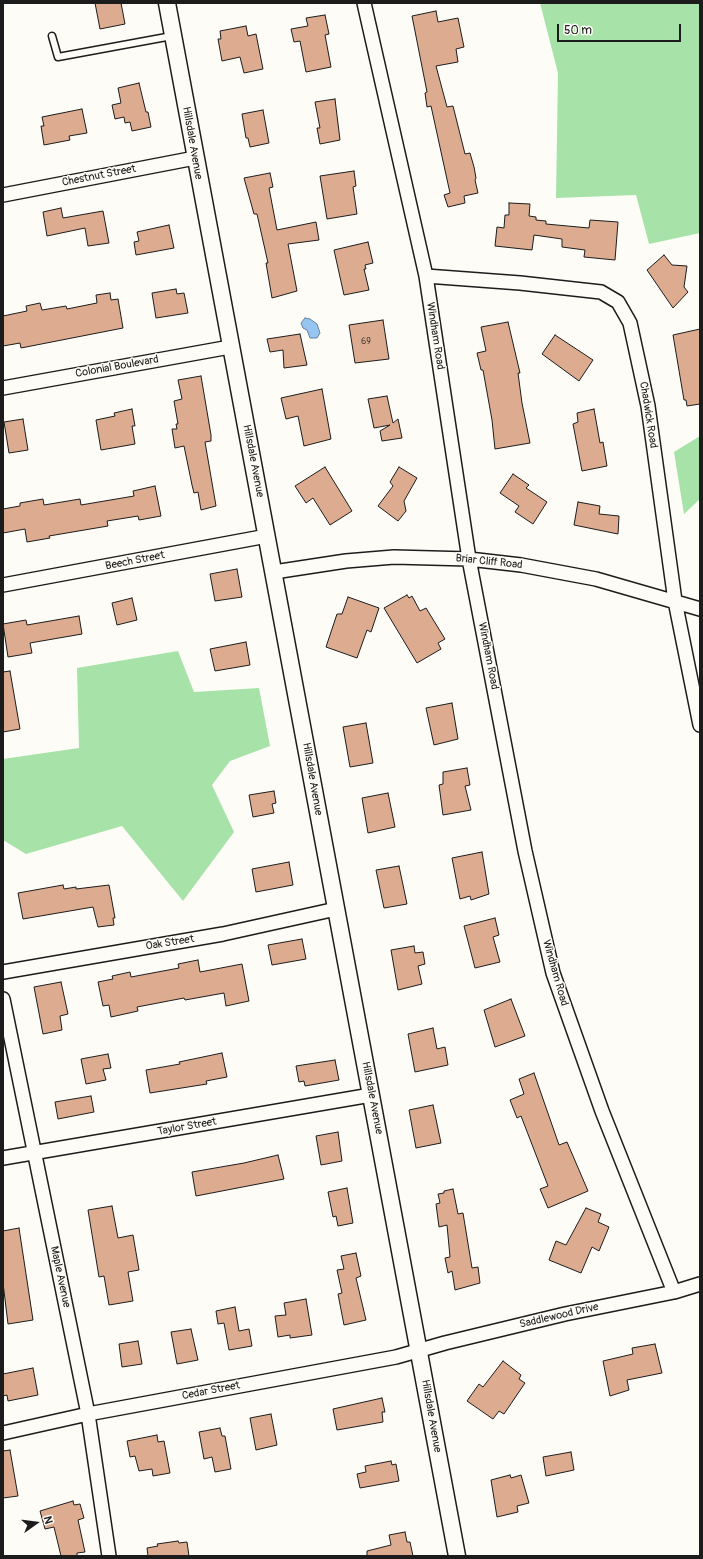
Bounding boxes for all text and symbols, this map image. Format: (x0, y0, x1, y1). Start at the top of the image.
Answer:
scale bar (559, 16, 683, 42)
text: 50 m (564, 23, 592, 38)
street label: Hillsdale Avenue (179, 106, 205, 180)
street label: Chestnut Street (61, 162, 137, 190)
street label: Windham Road (423, 301, 447, 371)
house number: 69 (361, 337, 371, 347)
street label: Colonial Boulevard (74, 353, 160, 381)
street label: Chadwick Road (636, 381, 660, 449)
street label: Hillsdale Avenue (239, 424, 267, 498)
street label: Beech Street (104, 549, 166, 573)
street label: Briar Cliff Road (455, 552, 523, 572)
street label: Windham Road (475, 621, 501, 691)
street label: Hillsdale Avenue (299, 742, 325, 816)
street label: Oak Street (145, 933, 195, 953)
street label: Windham Road (539, 938, 571, 1008)
street label: Hillsdale Avenue (358, 1061, 386, 1135)
street label: Taylor Street (156, 1115, 218, 1139)
street label: Maple Avenue (47, 1245, 73, 1309)
street label: Saddlewood Drive (518, 1300, 600, 1332)
street label: Cedar Street (181, 1379, 241, 1403)
street label: Hillsdale Avenue (418, 1379, 444, 1453)
north arrow (16, 1503, 56, 1543)
text: N (41, 1515, 55, 1525)

